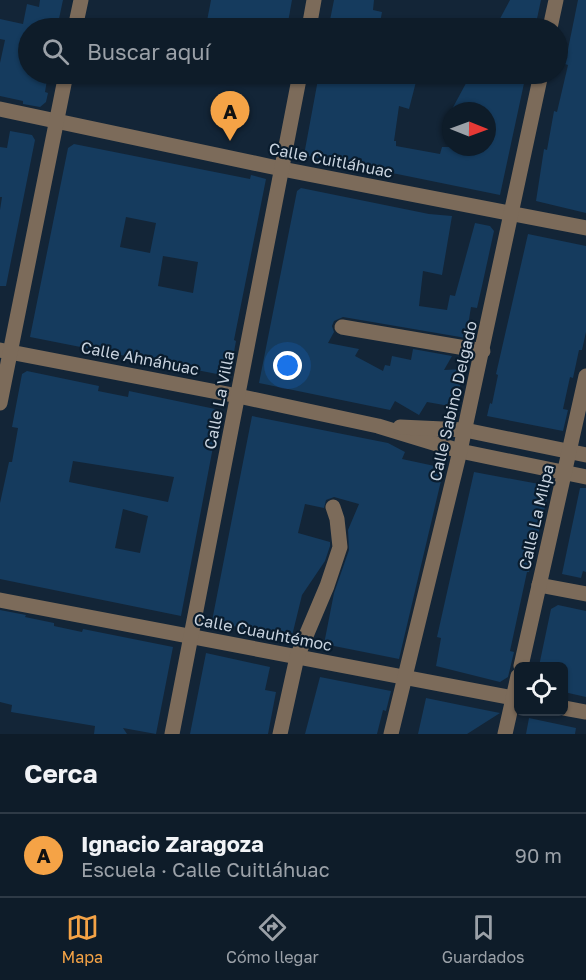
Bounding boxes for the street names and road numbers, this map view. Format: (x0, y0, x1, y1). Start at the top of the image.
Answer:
street label: Calle Cuitláhuac (267, 138, 395, 182)
street label: Calle Sabino Delgado (425, 319, 481, 483)
street label: Calle Ahnáhuac (79, 337, 201, 379)
street label: Calle La Villa (200, 349, 238, 451)
street label: Calle La Milpa (514, 462, 558, 572)
street label: Calle Cuauhtémoc (192, 609, 334, 655)

